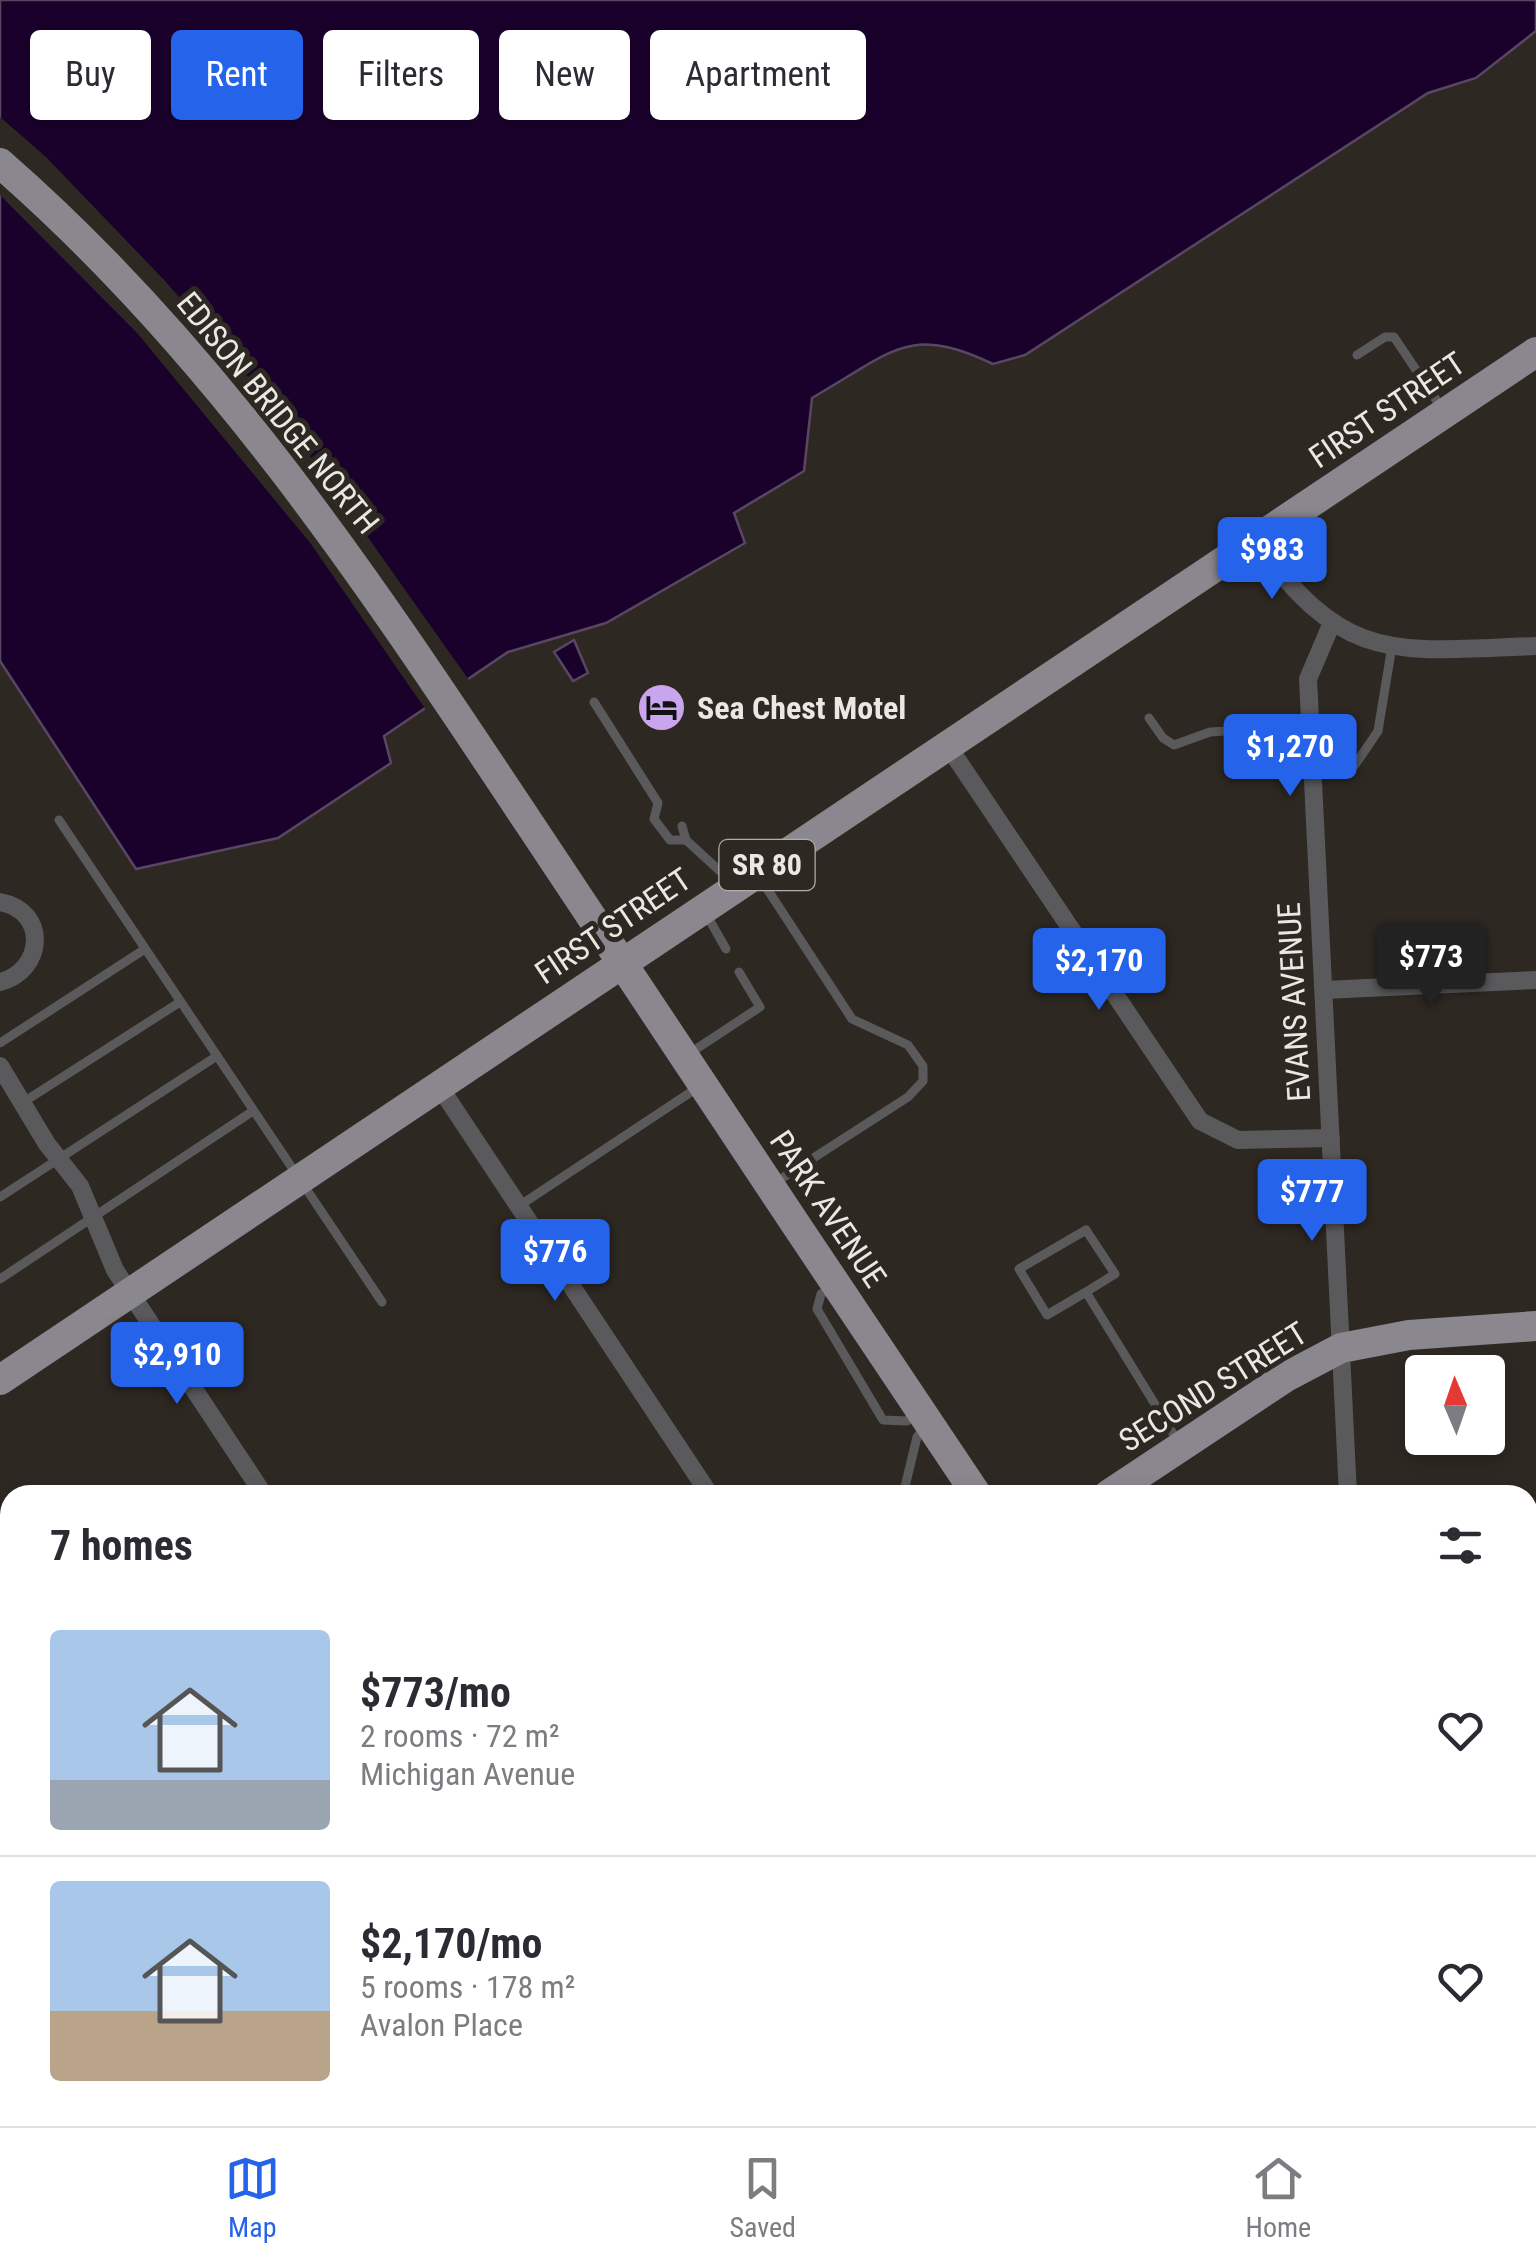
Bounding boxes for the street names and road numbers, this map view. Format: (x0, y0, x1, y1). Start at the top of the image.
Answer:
street label: EDISON BRIDGE NORTH (169, 285, 387, 541)
street label: FIRST STREET (1302, 344, 1472, 476)
road number: SR 80 (720, 840, 814, 890)
street label: FIRST STREET (528, 860, 698, 992)
street label: EVANS AVENUE (1270, 901, 1318, 1103)
street label: PARK AVENUE (762, 1124, 894, 1294)
street label: SECOND STREET (1112, 1314, 1314, 1460)

